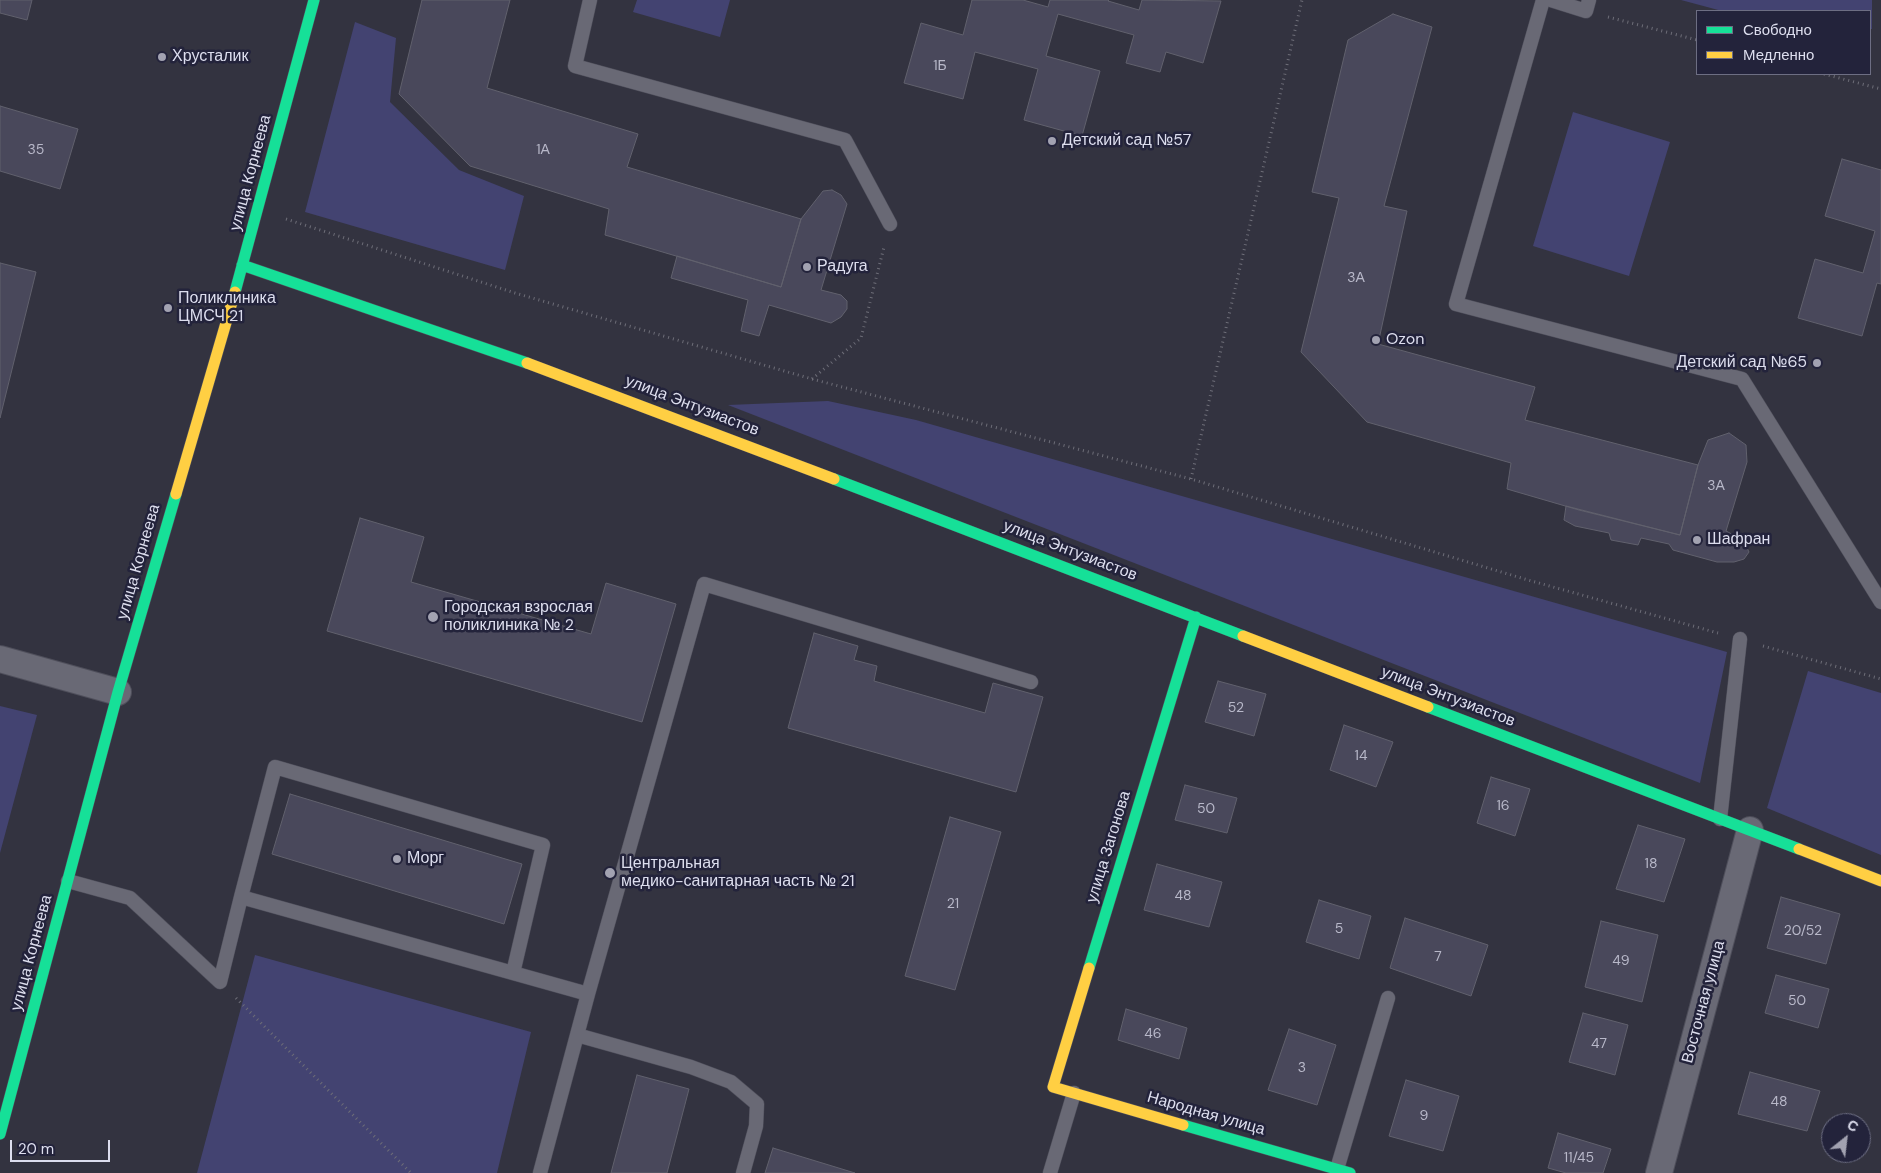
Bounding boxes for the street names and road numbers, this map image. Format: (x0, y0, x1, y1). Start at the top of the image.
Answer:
street label: улица Корнеева (226, 113, 276, 233)
street label: улица Энтузиастов (622, 372, 762, 440)
street label: улица Корнеева (113, 502, 165, 622)
street label: улица Энтузиастов (1000, 517, 1140, 585)
street label: улица Энтузиастов (1378, 663, 1518, 731)
street label: улица Загонова (1083, 789, 1135, 905)
street label: улица Корнеева (7, 893, 57, 1013)
street label: Восточная улица (1678, 939, 1730, 1065)
street label: Народная улица (1145, 1088, 1267, 1140)

